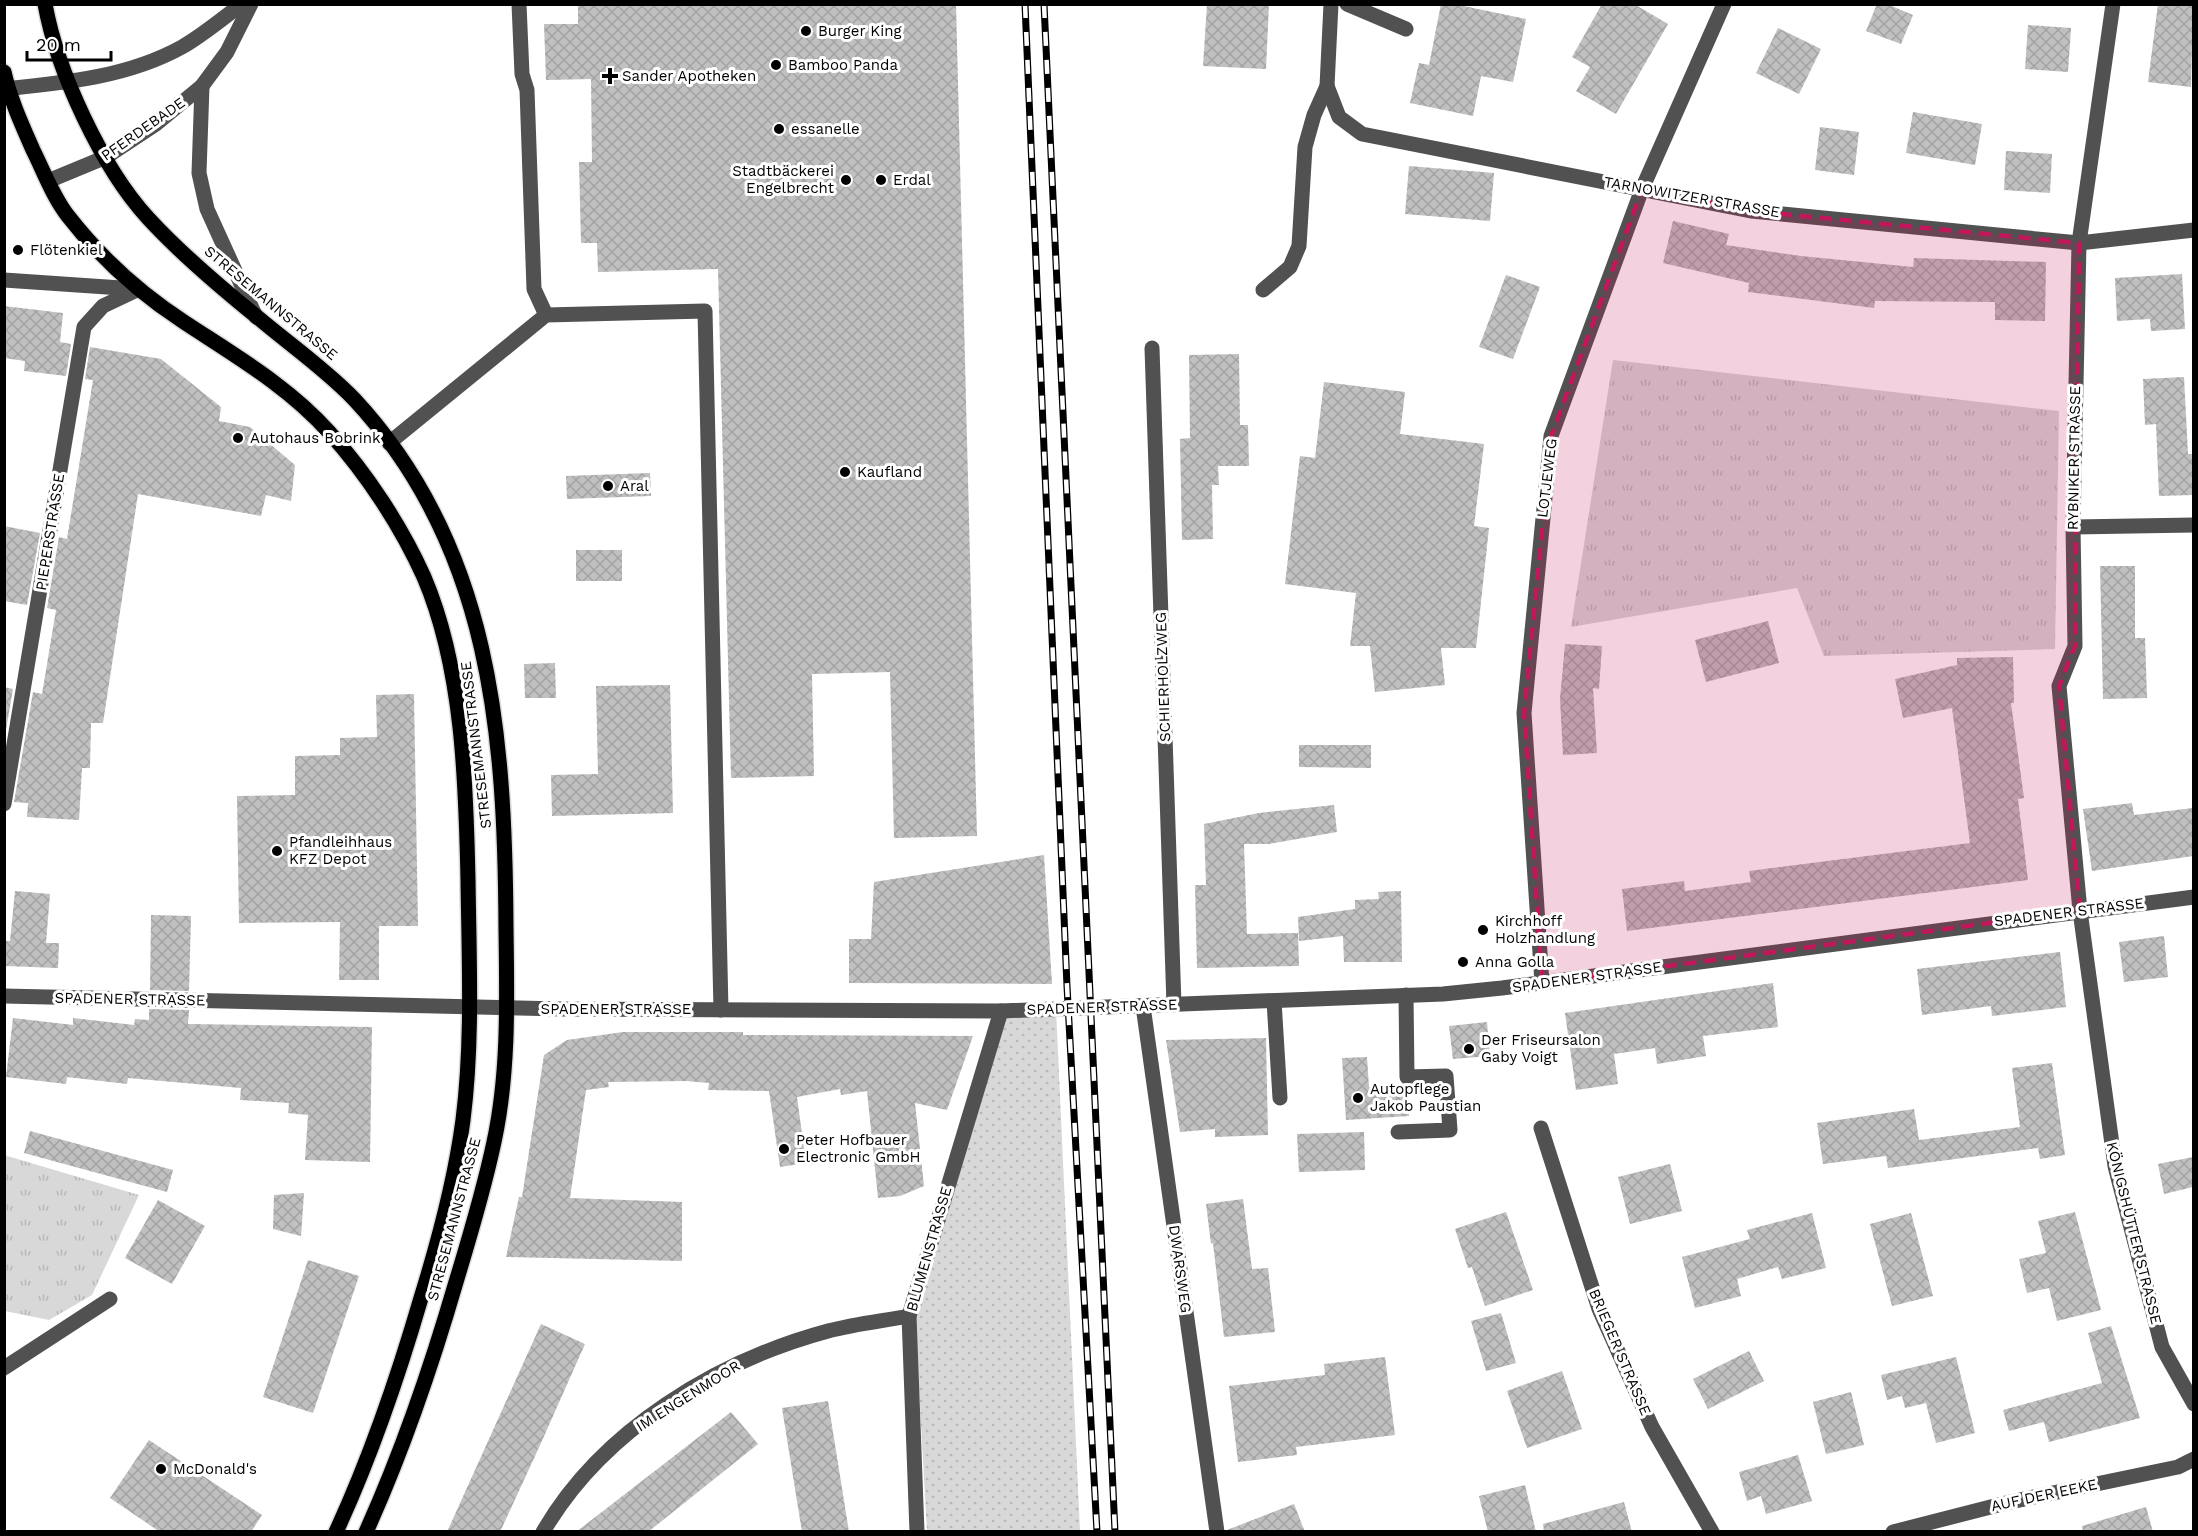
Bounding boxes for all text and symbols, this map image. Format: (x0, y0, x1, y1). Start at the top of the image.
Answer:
place label: Burger King (818, 22, 901, 40)
scale bar (27, 24, 111, 62)
marker: Burger King (799, 24, 813, 38)
text: 20 m (36, 34, 81, 55)
place label: Bamboo Panda (788, 56, 898, 74)
marker: Bamboo Panda (769, 58, 783, 72)
place label: Sander Apotheken (622, 67, 756, 85)
marker: Sander Apotheken (603, 69, 617, 83)
street label: PFERDEBADE (98, 93, 188, 165)
place label: essanelle (791, 120, 860, 138)
marker: essanelle (772, 122, 786, 136)
place label: Stadtbäckerei Engelbrecht (732, 162, 835, 197)
place label: Erdal (893, 171, 931, 189)
marker: Stadtbäckerei Engelbrecht (839, 173, 853, 187)
marker: Erdal (874, 173, 888, 187)
street label: TARNOWITZER STRASSE (1603, 173, 1781, 221)
place label: Flötenkiel (30, 241, 103, 259)
street label: STRESEMANNSTRASSE (201, 242, 341, 364)
marker: Flötenkiel (11, 243, 25, 257)
street label: RYBNIKER STRASSE (2064, 386, 2084, 530)
place label: Autohaus Bobrink (250, 429, 381, 447)
marker: Autohaus Bobrink (231, 431, 245, 445)
street label: LOTJEWEG (1533, 437, 1561, 519)
place label: Kaufland (857, 463, 922, 481)
marker: Kaufland (838, 465, 852, 479)
street label: PIEPERSTRASSE (32, 472, 68, 592)
place label: Aral (620, 477, 649, 495)
marker: Aral (601, 479, 615, 493)
street label: SCHIERHOLZWEG (1152, 612, 1174, 742)
street label: STRESEMANNSTRASSE (457, 660, 495, 830)
place label: Pfandleihhaus KFZ Depot (289, 833, 392, 868)
marker: Pfandleihhaus KFZ Depot (270, 844, 284, 858)
street label: SPADENER STRASSE (1993, 894, 2145, 930)
place label: Kirchhoff Holzhandlung (1495, 912, 1595, 947)
marker: Kirchhoff Holzhandlung (1476, 923, 1490, 937)
place label: Anna Golla (1475, 953, 1555, 971)
marker: Anna Golla (1456, 955, 1470, 969)
street label: SPADENER STRASSE (1511, 958, 1663, 996)
street label: SPADENER STRASSE (54, 989, 206, 1009)
street label: SPADENER STRASSE (1026, 995, 1178, 1019)
street label: SPADENER STRASSE (541, 1000, 691, 1018)
place label: Der Friseursalon Gaby Voigt (1481, 1031, 1601, 1066)
marker: Der Friseursalon Gaby Voigt (1462, 1042, 1476, 1056)
place label: Autopflege Jakob Paustian (1370, 1080, 1481, 1115)
marker: Autopflege Jakob Paustian (1351, 1091, 1365, 1105)
place label: Peter Hofbauer Electronic GmbH (796, 1131, 921, 1166)
street label: STRESEMANNSTRASSE (424, 1135, 484, 1303)
street label: KÖNIGSHÜTTER STRASSE (2103, 1140, 2165, 1326)
marker: Peter Hofbauer Electronic GmbH (777, 1142, 791, 1156)
street label: BLUMENSTRASSE (903, 1184, 955, 1314)
street label: DWARSWEG (1165, 1224, 1195, 1314)
street label: BRIEGER STRASSE (1585, 1286, 1655, 1418)
street label: IM ENGENMOOR (633, 1357, 744, 1435)
place label: McDonald's (173, 1460, 257, 1478)
marker: McDonald's (154, 1462, 168, 1476)
street label: AUF DER EEKE (1989, 1475, 2099, 1515)

